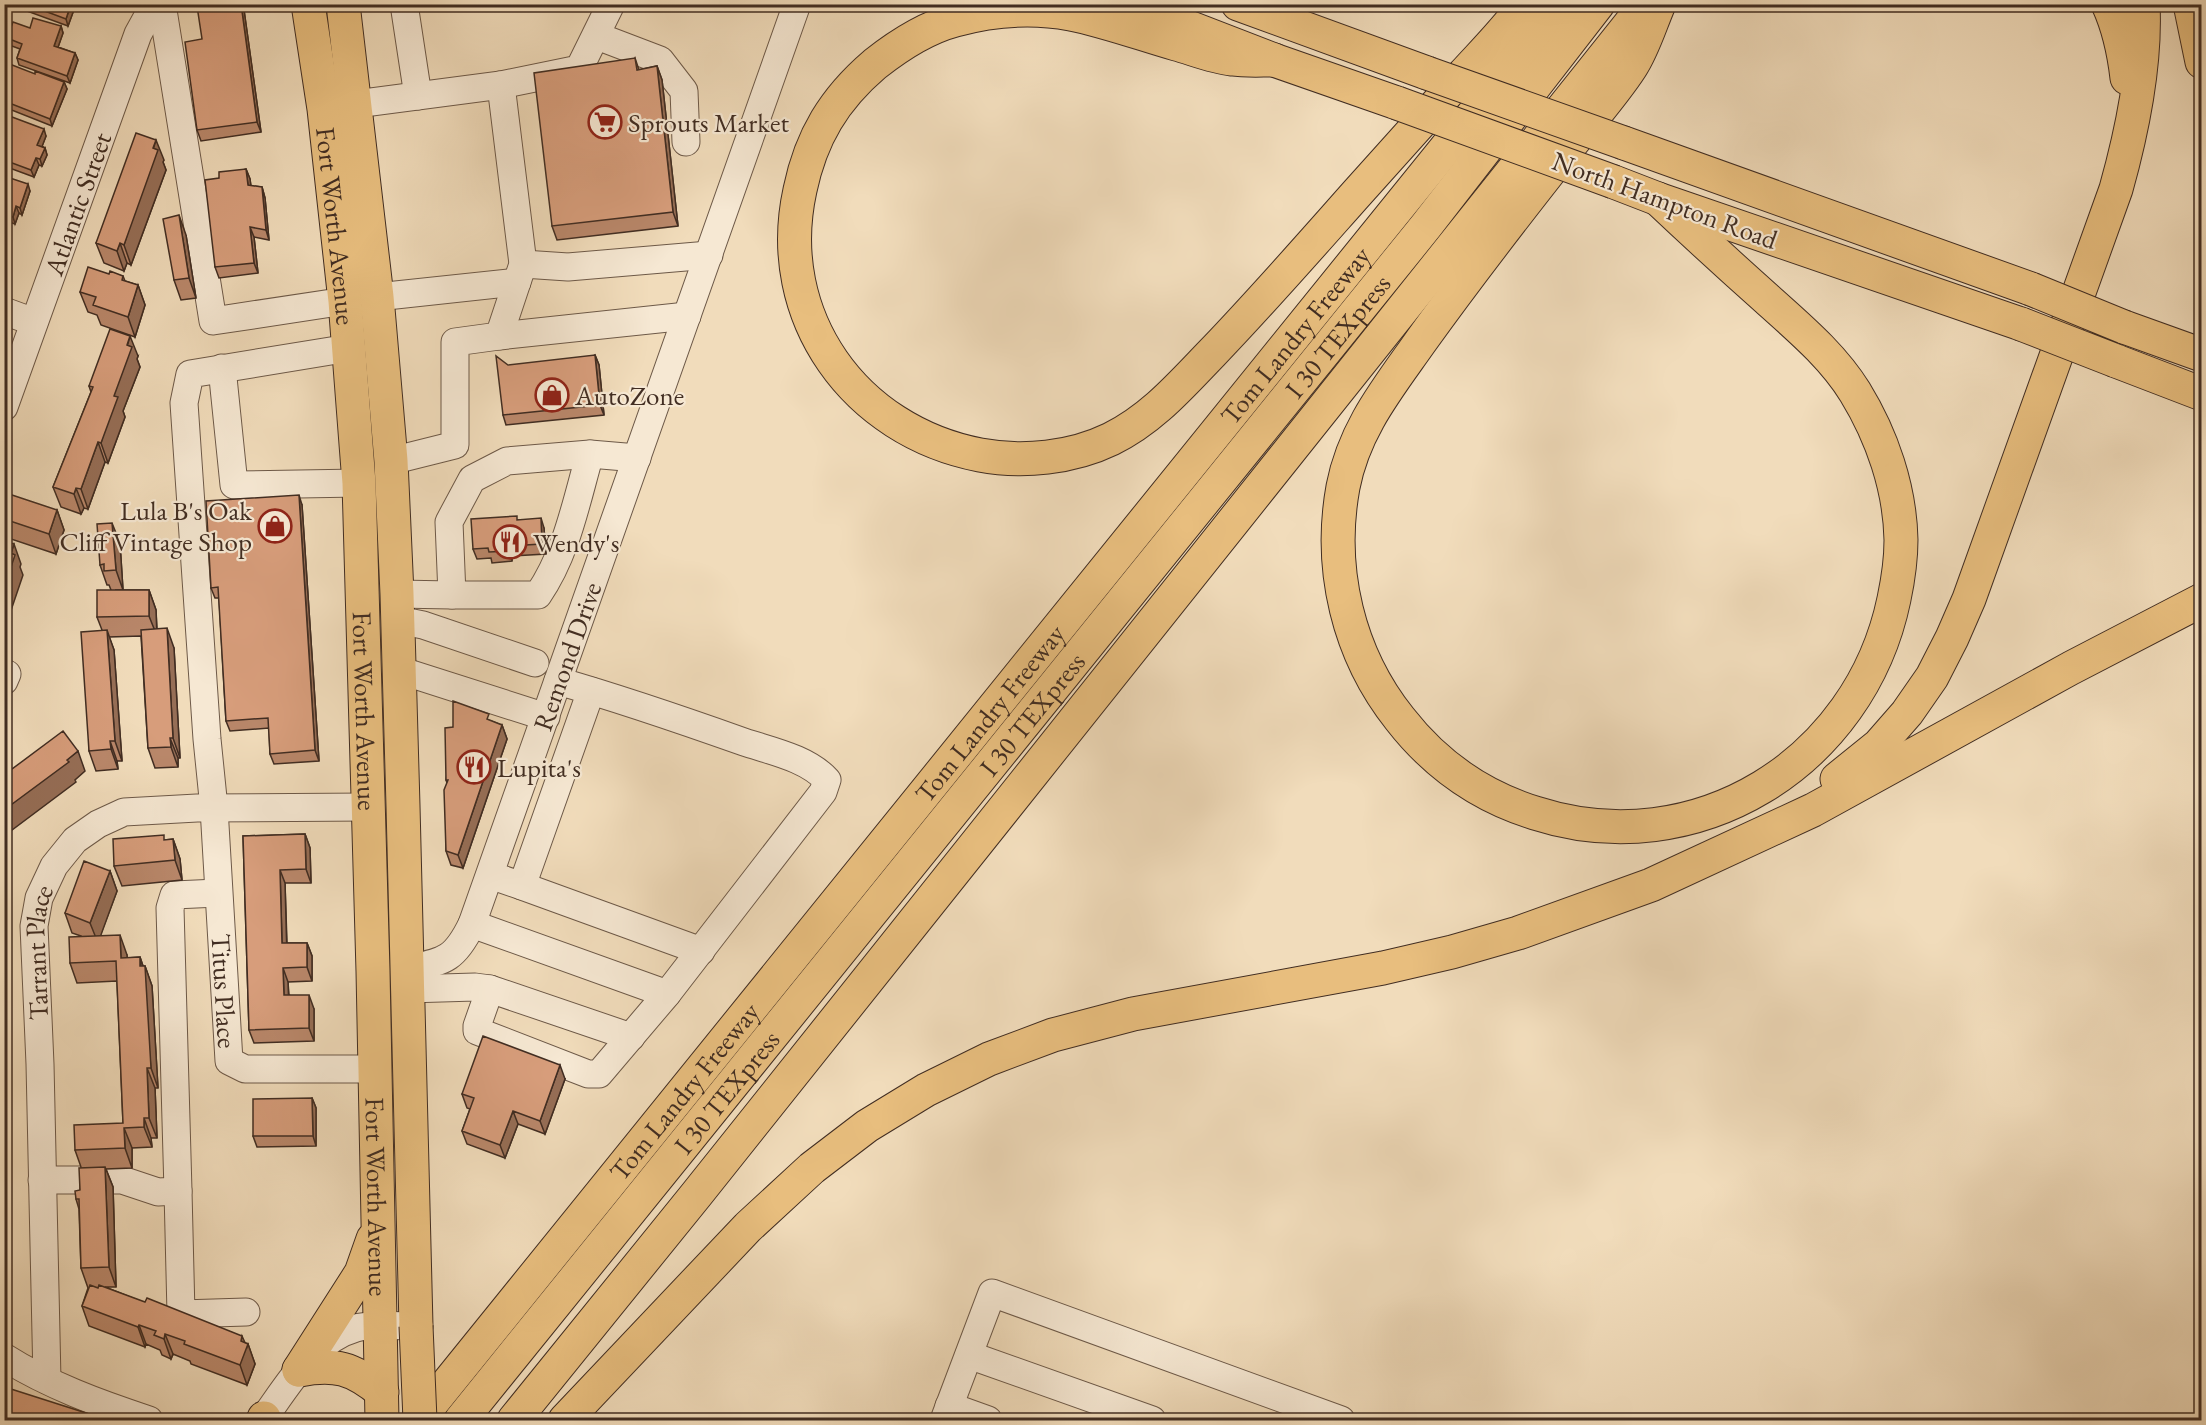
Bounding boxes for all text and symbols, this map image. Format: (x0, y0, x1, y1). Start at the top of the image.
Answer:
supermarket icon: Sprouts Market (587, 104, 623, 140)
place label: Sprouts Market (628, 105, 790, 140)
street label: Fort Worth Avenue (309, 125, 364, 326)
street label: Atlantic Street (35, 127, 119, 281)
street label: North Hampton Road (1548, 143, 1783, 257)
street label: Tom Landry Freeway (1212, 238, 1378, 432)
street label: I 30 TEXpress (1277, 267, 1398, 405)
shop icon: AutoZone (534, 377, 570, 413)
place label: AutoZone (574, 378, 684, 413)
place label: Lula B's Oak Cliff Vintage Shop (60, 493, 252, 559)
shop icon: Lula B's Oak Cliff Vintage Shop (257, 508, 293, 544)
restaurant icon: Wendy's (492, 524, 528, 560)
place label: Wendy's (533, 525, 619, 560)
street label: Remond Drive (524, 577, 609, 735)
street label: Fort Worth Avenue (345, 611, 386, 811)
street label: Tom Landry Freeway (907, 616, 1072, 810)
street label: I 30 TEXpress (971, 645, 1092, 783)
restaurant icon: Lupita's (456, 749, 492, 785)
place label: Lupita's (497, 750, 581, 785)
street label: Tarrant Place (16, 878, 61, 1021)
street label: Titus Place (204, 933, 246, 1049)
street label: Tom Landry Freeway (601, 994, 767, 1188)
street label: I 30 TEXpress (666, 1023, 787, 1161)
street label: Fort Worth Avenue (358, 1097, 397, 1297)

